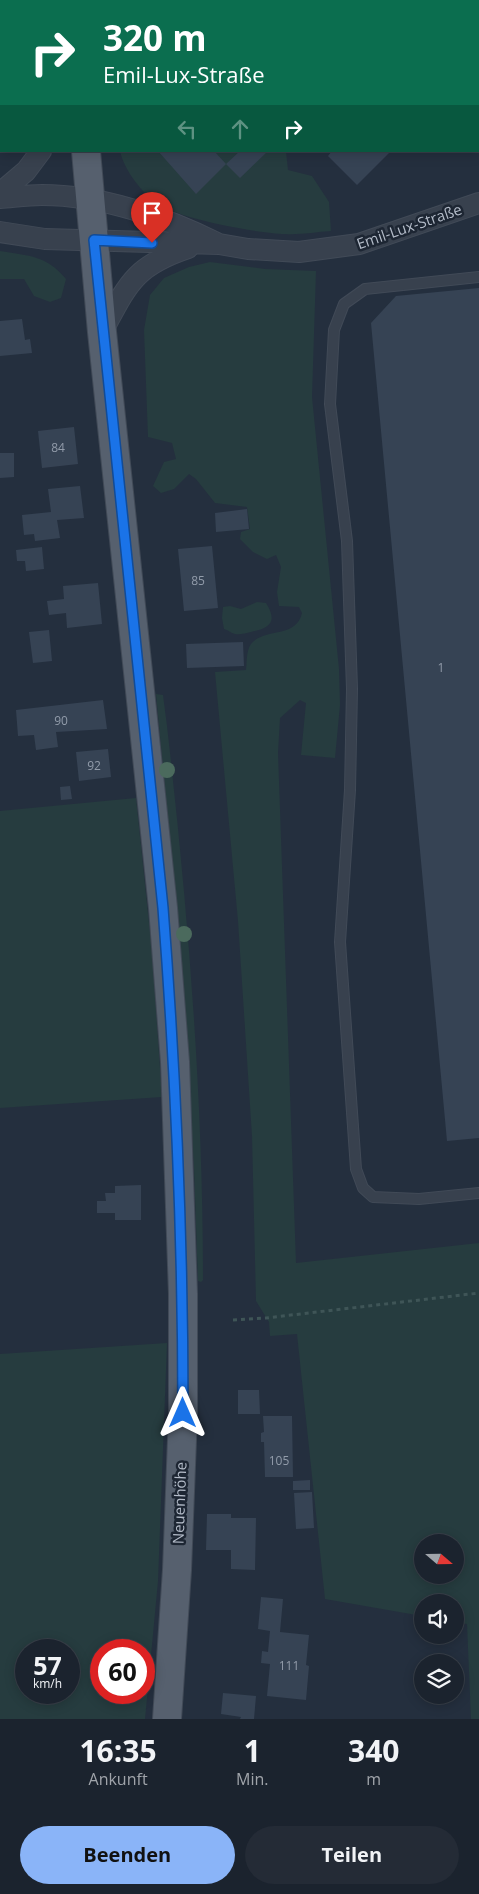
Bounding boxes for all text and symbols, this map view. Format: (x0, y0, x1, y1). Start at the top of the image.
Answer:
text: 320 m (103, 14, 207, 61)
icon: right (20, 20, 85, 85)
text: Emil-Lux-Straße (103, 59, 265, 89)
icon: left (173, 115, 201, 143)
icon: ahead (226, 115, 254, 143)
icon: right (279, 115, 307, 143)
pin (131, 192, 173, 243)
icon: arrive (138, 199, 166, 227)
street label: Emil-Lux-Straße (354, 199, 464, 253)
house number: 84 (51, 439, 65, 456)
house number: 85 (191, 572, 205, 589)
house number: 1 (438, 659, 444, 676)
house number: 90 (54, 712, 68, 729)
house number: 92 (87, 757, 101, 774)
position arrow (156, 1386, 208, 1438)
house number: 105 (269, 1452, 289, 1469)
street label: Neuenhöhe (168, 1461, 190, 1545)
north arrow (414, 1534, 464, 1584)
map controls (414, 1534, 464, 1704)
button: sound (414, 1594, 464, 1644)
speed limit sign: 60 (90, 1639, 155, 1704)
text: 57 (33, 1648, 62, 1682)
button: layers (414, 1654, 464, 1704)
house number: 111 (279, 1657, 299, 1674)
text: km/h (33, 1675, 62, 1692)
text: 16:35 (79, 1730, 157, 1771)
text: 1 (244, 1730, 261, 1771)
text: 340 (348, 1730, 400, 1771)
text: Ankunft (89, 1768, 148, 1790)
text: Min. (236, 1768, 269, 1790)
text: m (366, 1768, 381, 1790)
button: Beenden (20, 1826, 235, 1884)
button: Teilen (245, 1826, 459, 1884)

